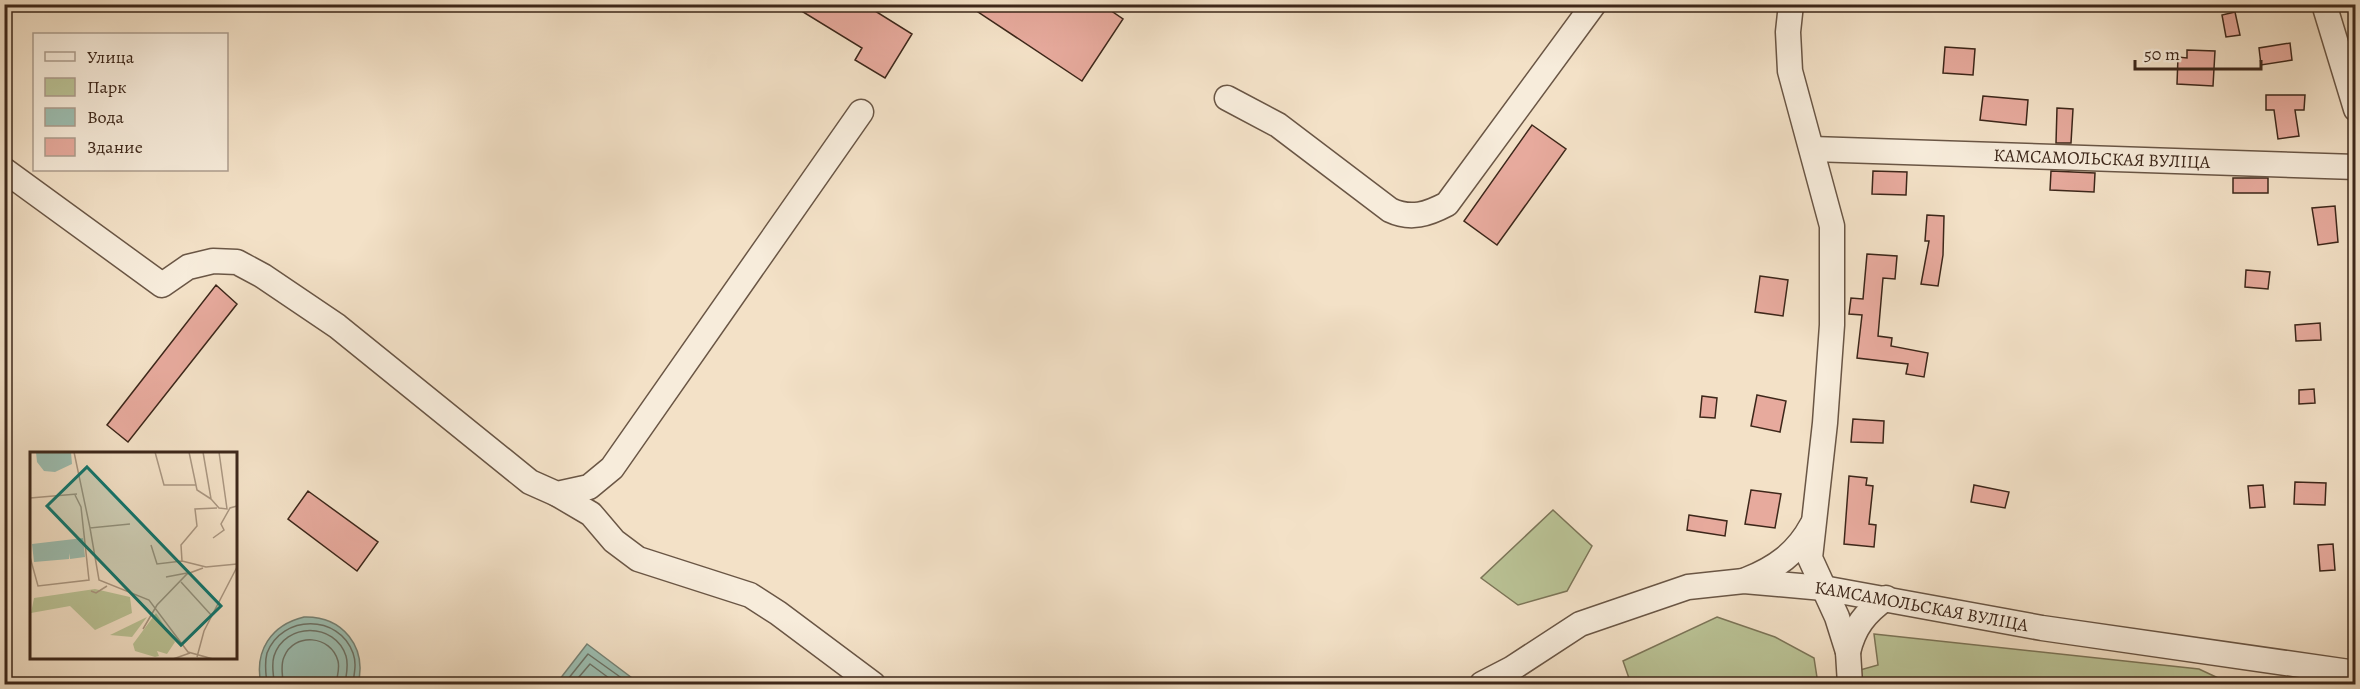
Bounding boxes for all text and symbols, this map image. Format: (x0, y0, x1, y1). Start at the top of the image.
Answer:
legend (33, 33, 228, 171)
scale bar (2135, 33, 2261, 71)
text: 50 m (2144, 42, 2180, 66)
text: Улица (87, 45, 135, 69)
text: Парк (87, 75, 127, 99)
text: Вода (87, 105, 125, 129)
text: Здание (87, 135, 143, 159)
street label: КАМСАМОЛЬСКАЯ ВУЛІЦА (1993, 143, 2211, 174)
inset map (30, 452, 237, 659)
street label: КАМСАМОЛЬСКАЯ ВУЛІЦА (1814, 575, 2031, 637)

